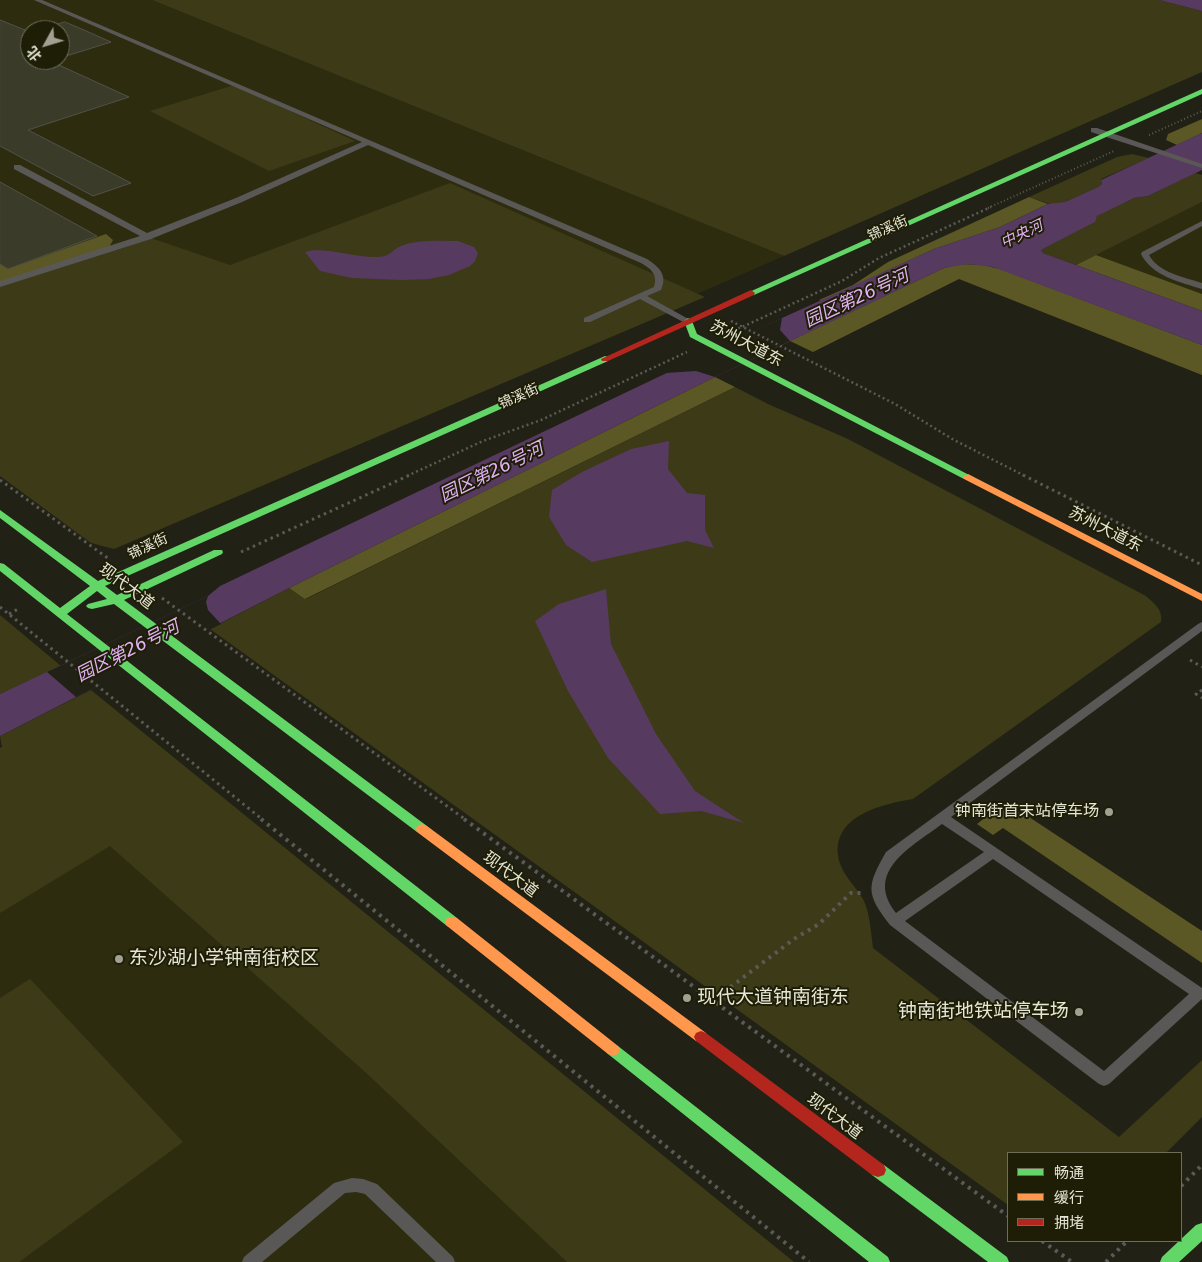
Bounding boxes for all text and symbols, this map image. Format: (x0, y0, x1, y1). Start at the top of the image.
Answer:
north arrow (20, 20, 70, 70)
text: 北 (23, 43, 45, 64)
street label: 锦溪街 (865, 213, 911, 245)
water label: 中央河 (998, 217, 1046, 253)
water label: 园区第26号河 (801, 265, 913, 333)
street label: 苏州大道东 (706, 317, 786, 371)
street label: 锦溪街 (496, 381, 542, 413)
water label: 园区第26号河 (437, 439, 547, 507)
street label: 苏州大道东 (1065, 503, 1145, 557)
street label: 锦溪街 (125, 531, 171, 563)
street label: 现代大道 (95, 560, 157, 614)
water label: 园区第26号河 (73, 617, 183, 687)
place label: 钟南街首末站停车场 (955, 802, 1099, 822)
marker: 钟南街首末站停车场 (1103, 806, 1115, 818)
street label: 现代大道 (479, 848, 541, 902)
place label: 东沙湖小学钟南街校区 (129, 948, 319, 970)
marker: 东沙湖小学钟南街校区 (113, 953, 125, 965)
place label: 现代大道钟南街东 (697, 987, 849, 1009)
marker: 现代大道钟南街东 (681, 992, 693, 1004)
place label: 钟南街地铁站停车场 (898, 1001, 1069, 1023)
marker: 钟南街地铁站停车场 (1073, 1006, 1085, 1018)
street label: 现代大道 (803, 1090, 865, 1144)
legend (1007, 1152, 1182, 1242)
text: 畅通 (1054, 1164, 1084, 1182)
text: 缓行 (1054, 1189, 1084, 1207)
text: 拥堵 (1054, 1214, 1084, 1232)

